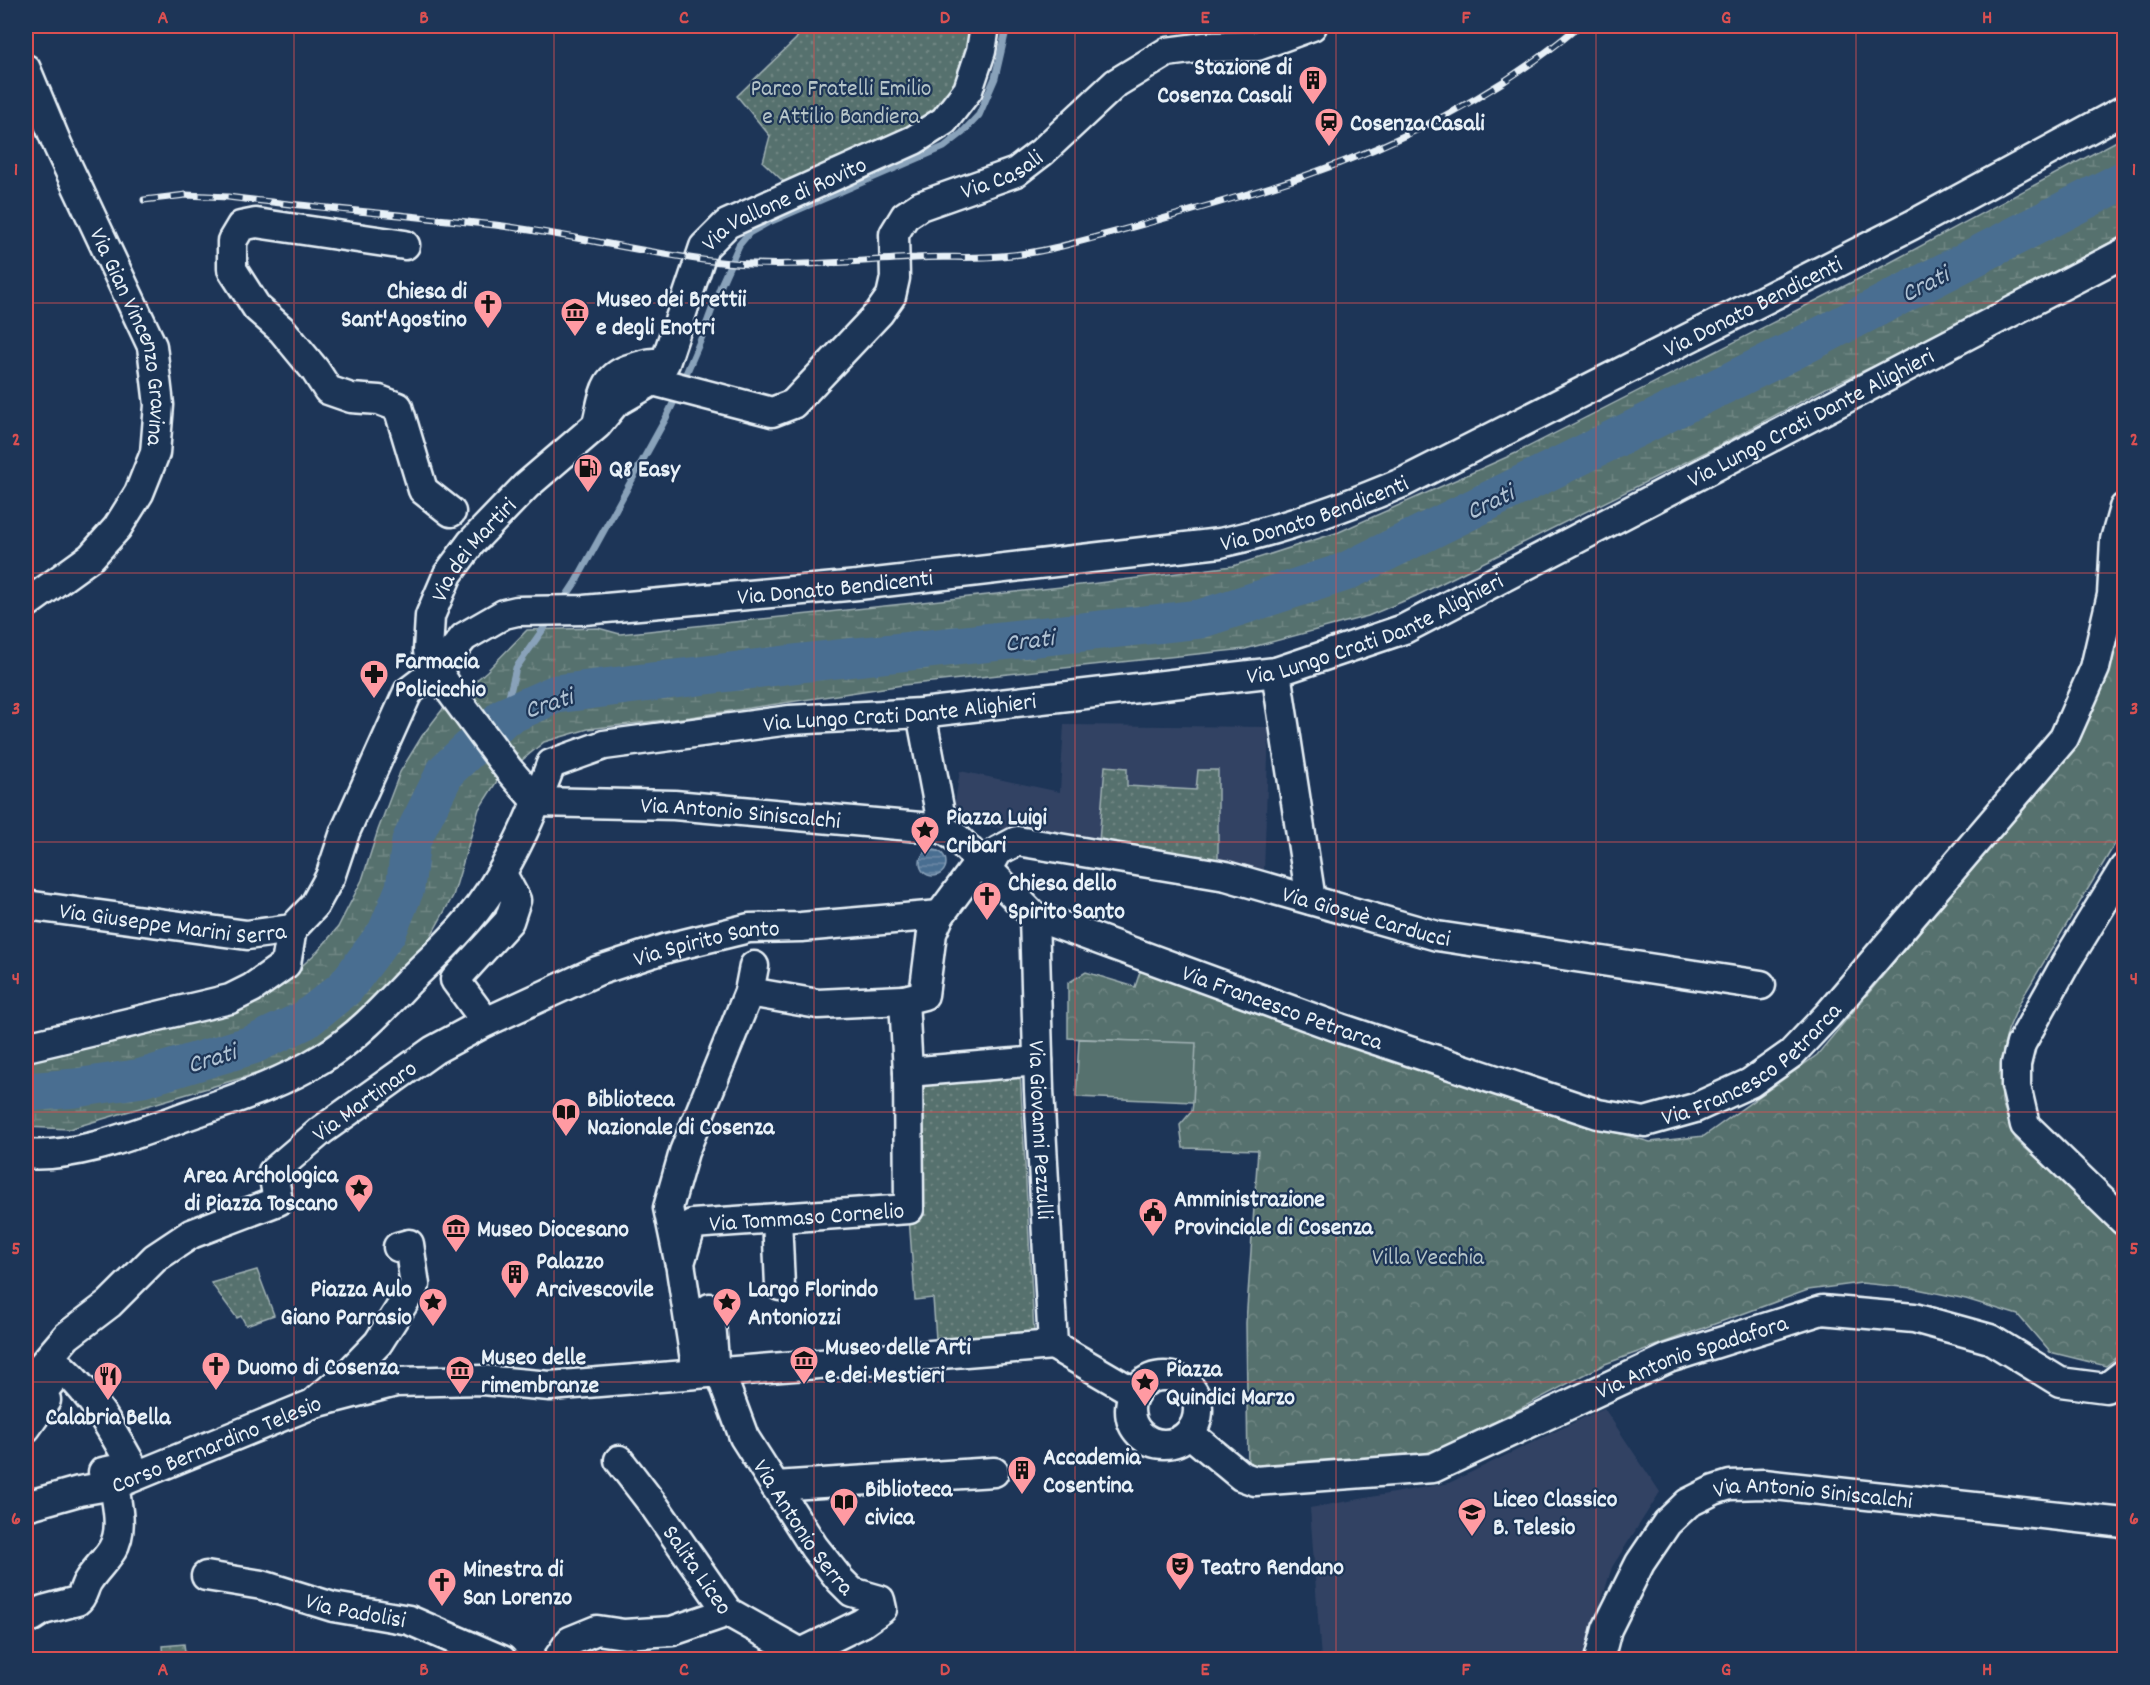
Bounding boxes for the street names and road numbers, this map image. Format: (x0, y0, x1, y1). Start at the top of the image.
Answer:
street label: Via Casali (957, 143, 1052, 210)
street label: Via Vallone di Rovito (695, 149, 873, 260)
street label: Via Gian Vincenzo Gravina (79, 223, 174, 448)
street label: Via Donato Bendicenti (1658, 249, 1849, 368)
street label: Via Lungo Crati Dante Alighieri (1682, 341, 1941, 498)
street label: Via Donato Bendicenti (1217, 468, 1415, 562)
street label: Via dei Martiri (424, 491, 526, 608)
street label: Via Donato Bendicenti (736, 562, 935, 616)
street label: Via Lungo Crati Dante Alighieri (1245, 566, 1510, 695)
street label: Via Lungo Crati Dante Alighieri (761, 686, 1038, 743)
street label: Via Antonio Siniscalchi (640, 790, 842, 840)
street label: Via Giosuè Carducci (1277, 879, 1452, 958)
street label: Via Giuseppe Marini Serra (57, 896, 289, 955)
street label: Via Spirito Santo (630, 913, 780, 978)
street label: Via Francesco Petrarca (1176, 958, 1387, 1061)
street label: Via Francesco Petrarca (1658, 996, 1852, 1137)
street label: Via Giovanni Pezzulli (1018, 1040, 1060, 1220)
street label: Via Martinaro (306, 1053, 425, 1151)
street label: Via Tommaso Cornelio (708, 1195, 905, 1243)
street label: Via Antonio Spadafora (1591, 1308, 1793, 1410)
street label: Corso Bernardino Telesio (107, 1388, 325, 1504)
street label: Via Antonio Serra (743, 1454, 861, 1605)
street label: Via Antonio Siniscalchi (1709, 1470, 1914, 1520)
street label: Salita Liceo (653, 1519, 739, 1623)
street label: Via Padolisi (301, 1585, 408, 1639)

